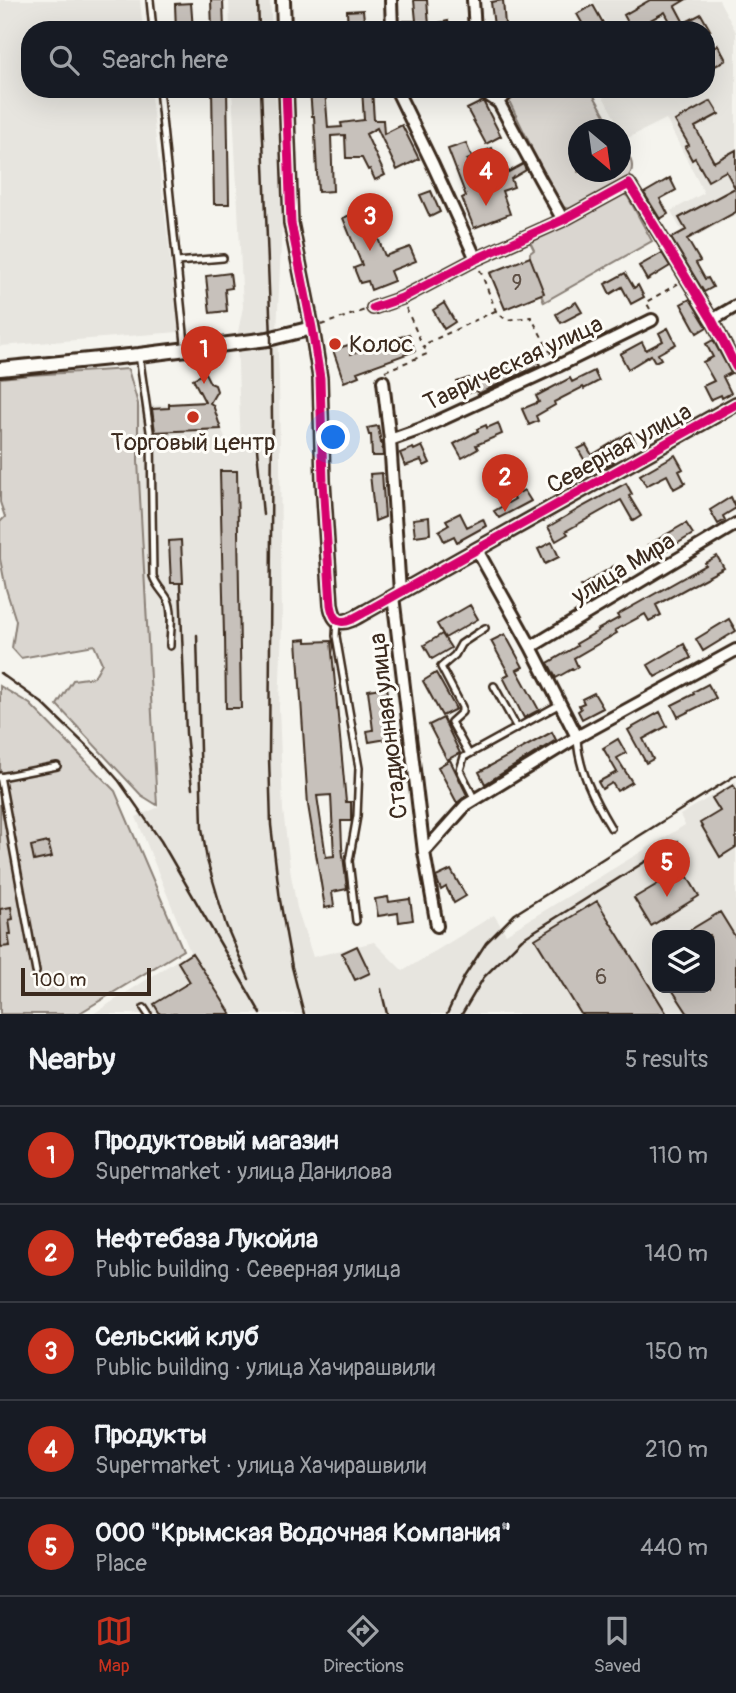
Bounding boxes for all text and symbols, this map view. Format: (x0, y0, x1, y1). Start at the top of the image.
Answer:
search box (21, 21, 715, 98)
icon: search (45, 41, 83, 79)
text: Search here (101, 44, 228, 76)
north arrow (568, 119, 631, 182)
pin: 4 (463, 148, 509, 206)
pin: 3 (347, 193, 393, 251)
house number: 9 (512, 270, 522, 297)
street label: Таврическая улица (419, 309, 607, 418)
pin: 1 (181, 326, 227, 384)
place label: Колос (349, 330, 413, 359)
marker: Колос (327, 336, 343, 352)
street label: Северная улица (542, 397, 697, 500)
marker: Торговый центр (185, 409, 201, 425)
your location (316, 420, 350, 454)
place label: Торговый центр (111, 428, 275, 457)
pin: 2 (482, 454, 528, 512)
street label: улица Мира (565, 526, 680, 611)
street label: Стадионная улица (363, 631, 414, 821)
pin: 5 (644, 839, 690, 897)
map controls (652, 930, 715, 993)
button: layers (652, 930, 715, 993)
house number: 6 (595, 964, 607, 991)
scale bar (21, 965, 150, 997)
text: 100 m (32, 968, 86, 992)
text: Nearby (28, 1041, 115, 1078)
text: 5 results (625, 1045, 708, 1074)
text: Продуктовый магазин (95, 1125, 339, 1157)
text: 1 (47, 1141, 56, 1170)
text: 110 m (649, 1141, 708, 1170)
text: Supermarket · улица Данилова (95, 1157, 392, 1186)
text: Нефтебаза Лукойла (95, 1223, 318, 1255)
text: 2 (45, 1239, 57, 1268)
text: 140 m (645, 1239, 708, 1268)
text: Public building · Северная улица (95, 1255, 401, 1284)
text: Сельский клуб (95, 1321, 259, 1353)
text: 3 (45, 1337, 57, 1366)
text: 150 m (645, 1337, 708, 1366)
text: Public building · улица Хачирашвили (95, 1353, 435, 1382)
text: Продукты (95, 1419, 207, 1451)
text: 4 (44, 1435, 58, 1464)
text: 210 m (645, 1435, 708, 1464)
text: Supermarket · улица Хачирашвили (95, 1451, 426, 1480)
text: ООО "Крымская Водочная Компания" (95, 1517, 511, 1549)
text: 5 (45, 1533, 57, 1562)
text: 440 m (640, 1533, 708, 1562)
text: Place (95, 1549, 147, 1578)
tab: Map (95, 1612, 133, 1678)
tab: Directions (323, 1612, 404, 1678)
tab: Saved (594, 1612, 641, 1678)

